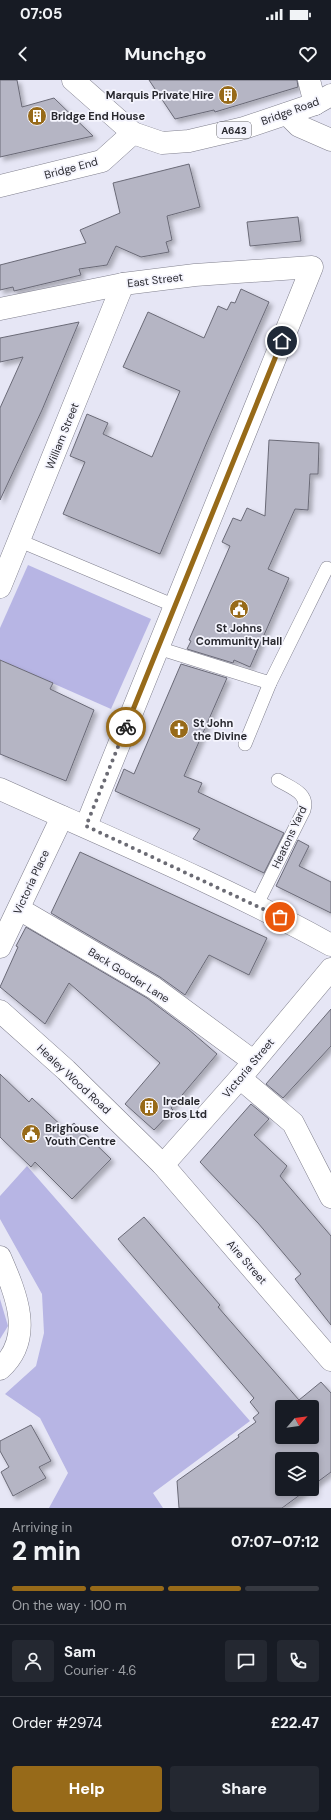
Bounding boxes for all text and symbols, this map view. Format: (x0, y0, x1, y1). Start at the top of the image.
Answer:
text: 07:05 (20, 4, 62, 24)
text: Munchgo (124, 42, 207, 66)
icon: back (12, 43, 34, 65)
icon: heart (297, 43, 319, 65)
building icon: Marquis Private Hire (217, 84, 239, 106)
place label: Marquis Private Hire (106, 88, 214, 102)
street label: Bridge Road (259, 94, 321, 128)
building icon: Bridge End House (26, 105, 48, 127)
place label: Bridge End House (51, 109, 145, 123)
road number: A643 (217, 122, 251, 138)
street label: Bridge End (43, 154, 99, 182)
street label: East Street (126, 270, 184, 290)
pin (265, 324, 299, 358)
icon: home (271, 330, 293, 352)
street label: William Street (42, 401, 82, 471)
public building icon: St Johns Community Hall (228, 598, 250, 620)
place label: St Johns Community Hall (196, 621, 282, 648)
courier (106, 707, 146, 747)
icon: bike (115, 716, 137, 738)
place label: St John the Divine (193, 716, 248, 743)
church icon: St John the Divine (168, 718, 190, 740)
street label: Heatons Yard (268, 803, 310, 870)
street label: Victoria Place (10, 847, 52, 917)
pin (263, 900, 297, 934)
icon: bag (269, 906, 291, 928)
street label: Back Gooder Lane (86, 944, 172, 1006)
street label: Victoria Street (219, 1035, 277, 1101)
street label: Healey Wood Road (34, 1041, 114, 1117)
place label: Iredale Bros Ltd (163, 1094, 207, 1121)
building icon: Iredale Bros Ltd (138, 1096, 160, 1118)
place label: Brighouse Youth Centre (45, 1121, 116, 1148)
public building icon: Brighouse Youth Centre (20, 1123, 42, 1145)
street label: Aire Street (224, 1237, 270, 1287)
north arrow (275, 1400, 319, 1444)
map controls (275, 1400, 319, 1496)
button: layers (275, 1452, 319, 1496)
text: Arriving in (12, 1519, 72, 1536)
text: 07:07–07:12 (231, 1532, 319, 1552)
text: 2 min (12, 1534, 81, 1568)
text: On the way · 100 m (12, 1597, 127, 1614)
button: person (12, 1640, 54, 1682)
button: chat (225, 1640, 267, 1682)
button: phone (277, 1640, 319, 1682)
text: Sam (64, 1642, 96, 1662)
text: Courier · 4.6 (64, 1662, 136, 1679)
text: Order #2974 (12, 1713, 102, 1733)
text: £22.47 (271, 1713, 319, 1733)
button: Help (12, 1766, 162, 1812)
button: Share (170, 1766, 319, 1812)

